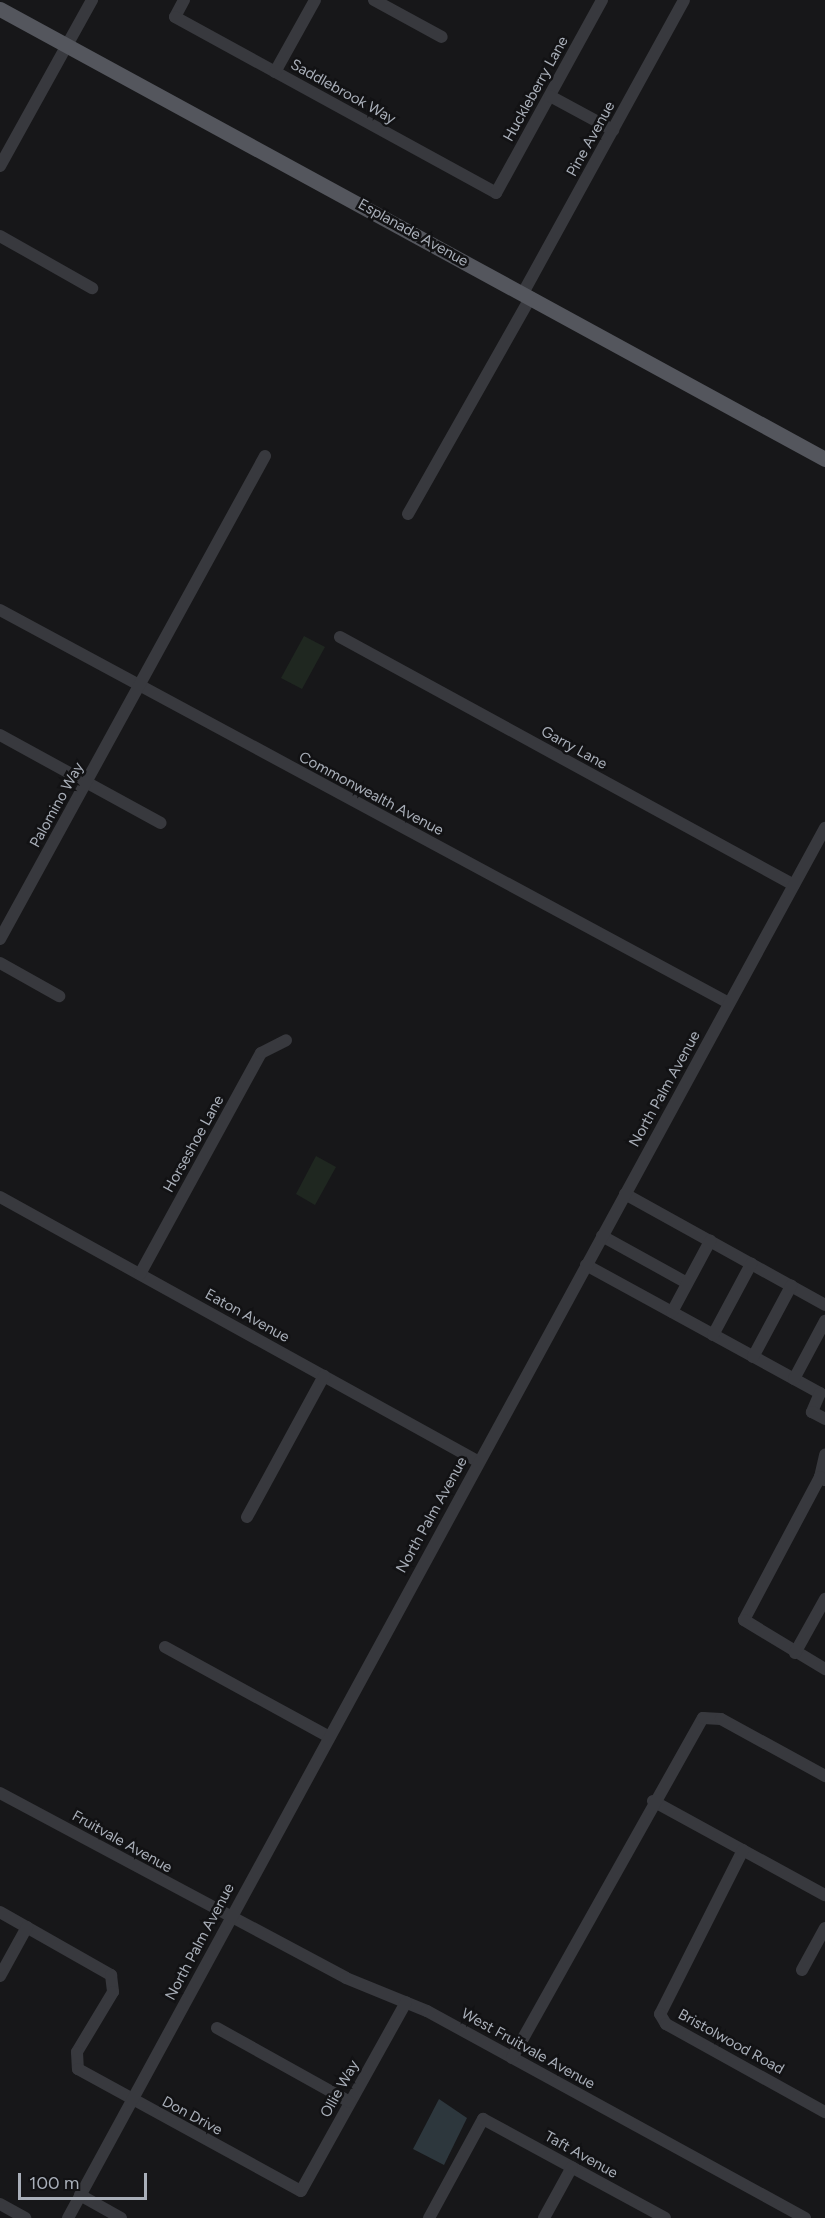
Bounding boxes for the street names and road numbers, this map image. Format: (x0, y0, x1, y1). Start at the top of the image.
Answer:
street label: Huckleberry Lane (500, 33, 572, 145)
street label: Saddlebrook Way (287, 56, 399, 128)
street label: Pine Avenue (563, 98, 619, 180)
street label: Esplanade Avenue (355, 195, 471, 271)
street label: Garry Lane (538, 722, 610, 774)
street label: Commonwealth Avenue (296, 748, 446, 840)
street label: Palomino Way (26, 759, 88, 851)
street label: North Palm Avenue (626, 1028, 704, 1150)
street label: Horseshoe Lane (160, 1092, 228, 1196)
street label: Eaton Avenue (202, 1285, 292, 1347)
street label: North Palm Avenue (393, 1454, 471, 1576)
street label: Fruitvale Avenue (69, 1807, 175, 1877)
street label: North Palm Avenue (162, 1880, 238, 2004)
street label: West Fruitvale Avenue (458, 2005, 598, 2093)
street label: Bristolwood Road (675, 2005, 787, 2079)
street label: Ollie Way (317, 2057, 363, 2121)
street label: Don Drive (159, 2093, 225, 2139)
street label: Taft Avenue (541, 2128, 621, 2182)

